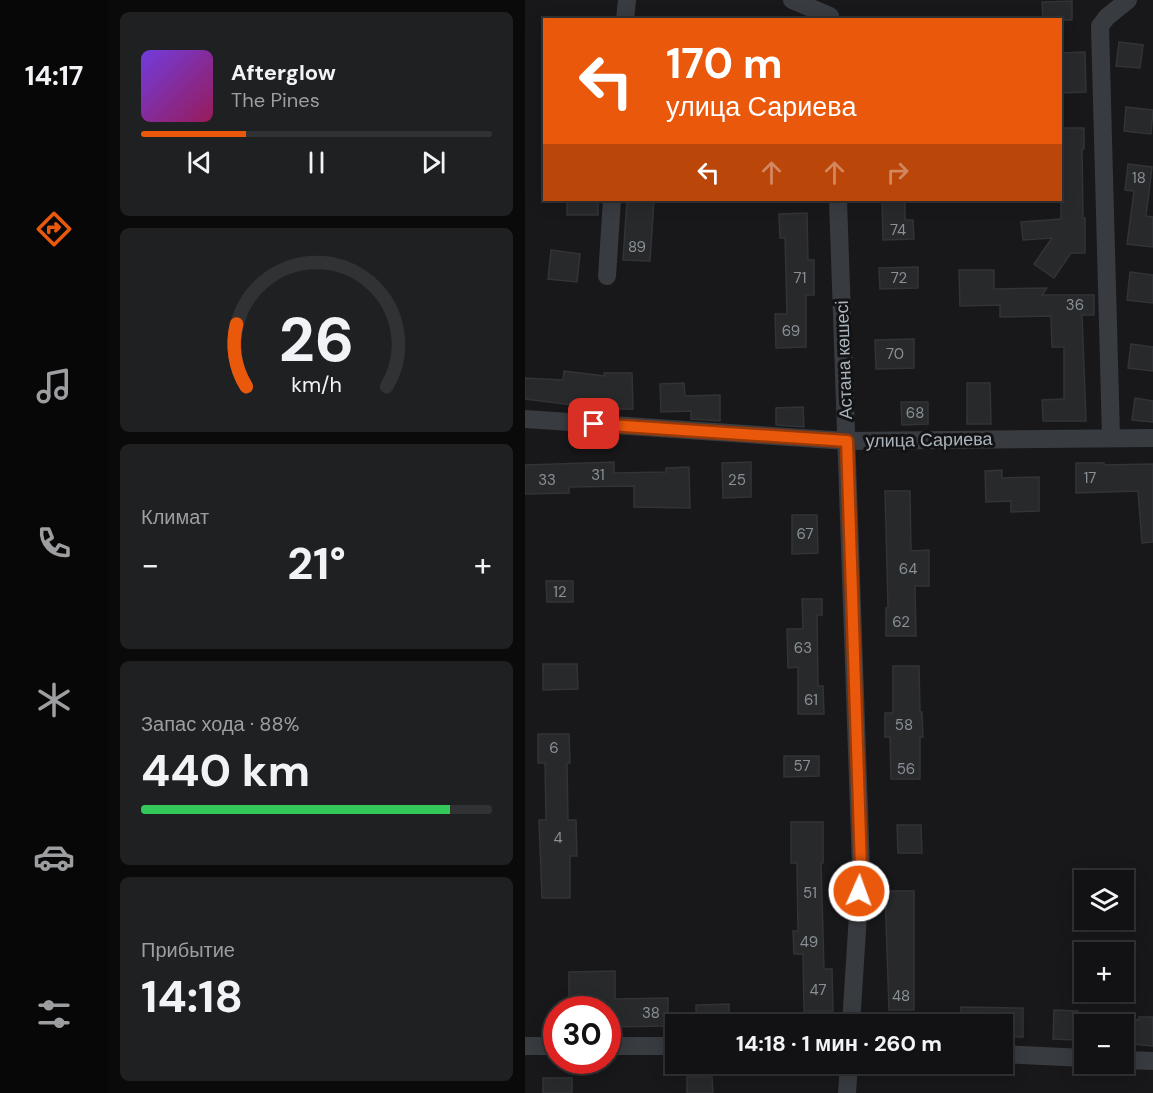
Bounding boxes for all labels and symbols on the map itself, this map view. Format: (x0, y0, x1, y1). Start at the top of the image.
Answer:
house number: 18 (1132, 168, 1146, 188)
house number: 74 (890, 220, 906, 240)
house number: 89 (628, 237, 646, 257)
house number: 71 (794, 268, 806, 288)
house number: 72 (891, 268, 907, 288)
house number: 36 (1066, 295, 1084, 315)
street label: Астана көшесі (830, 300, 858, 420)
house number: 69 (782, 321, 800, 341)
house number: 70 (886, 344, 904, 364)
pin (568, 398, 619, 449)
house number: 68 (906, 403, 924, 423)
street label: улица Сариева (865, 427, 994, 453)
house number: 31 (591, 465, 605, 485)
house number: 17 (1084, 468, 1096, 488)
house number: 33 (538, 470, 556, 490)
house number: 25 (728, 470, 746, 490)
house number: 67 (796, 524, 814, 544)
house number: 64 (899, 559, 917, 579)
house number: 12 (553, 582, 567, 602)
house number: 62 (892, 612, 910, 632)
house number: 63 (794, 638, 812, 658)
house number: 61 (804, 690, 818, 710)
house number: 58 (895, 715, 913, 735)
house number: 6 (549, 738, 559, 758)
house number: 57 (794, 756, 810, 776)
house number: 56 (897, 759, 915, 779)
house number: 4 (553, 828, 563, 848)
position arrow (827, 859, 891, 923)
house number: 51 (803, 883, 817, 903)
house number: 49 (800, 932, 818, 952)
house number: 47 (809, 980, 827, 1000)
house number: 48 (892, 986, 910, 1006)
speed limit sign: 30 (543, 996, 621, 1074)
house number: 38 (642, 1003, 660, 1023)

